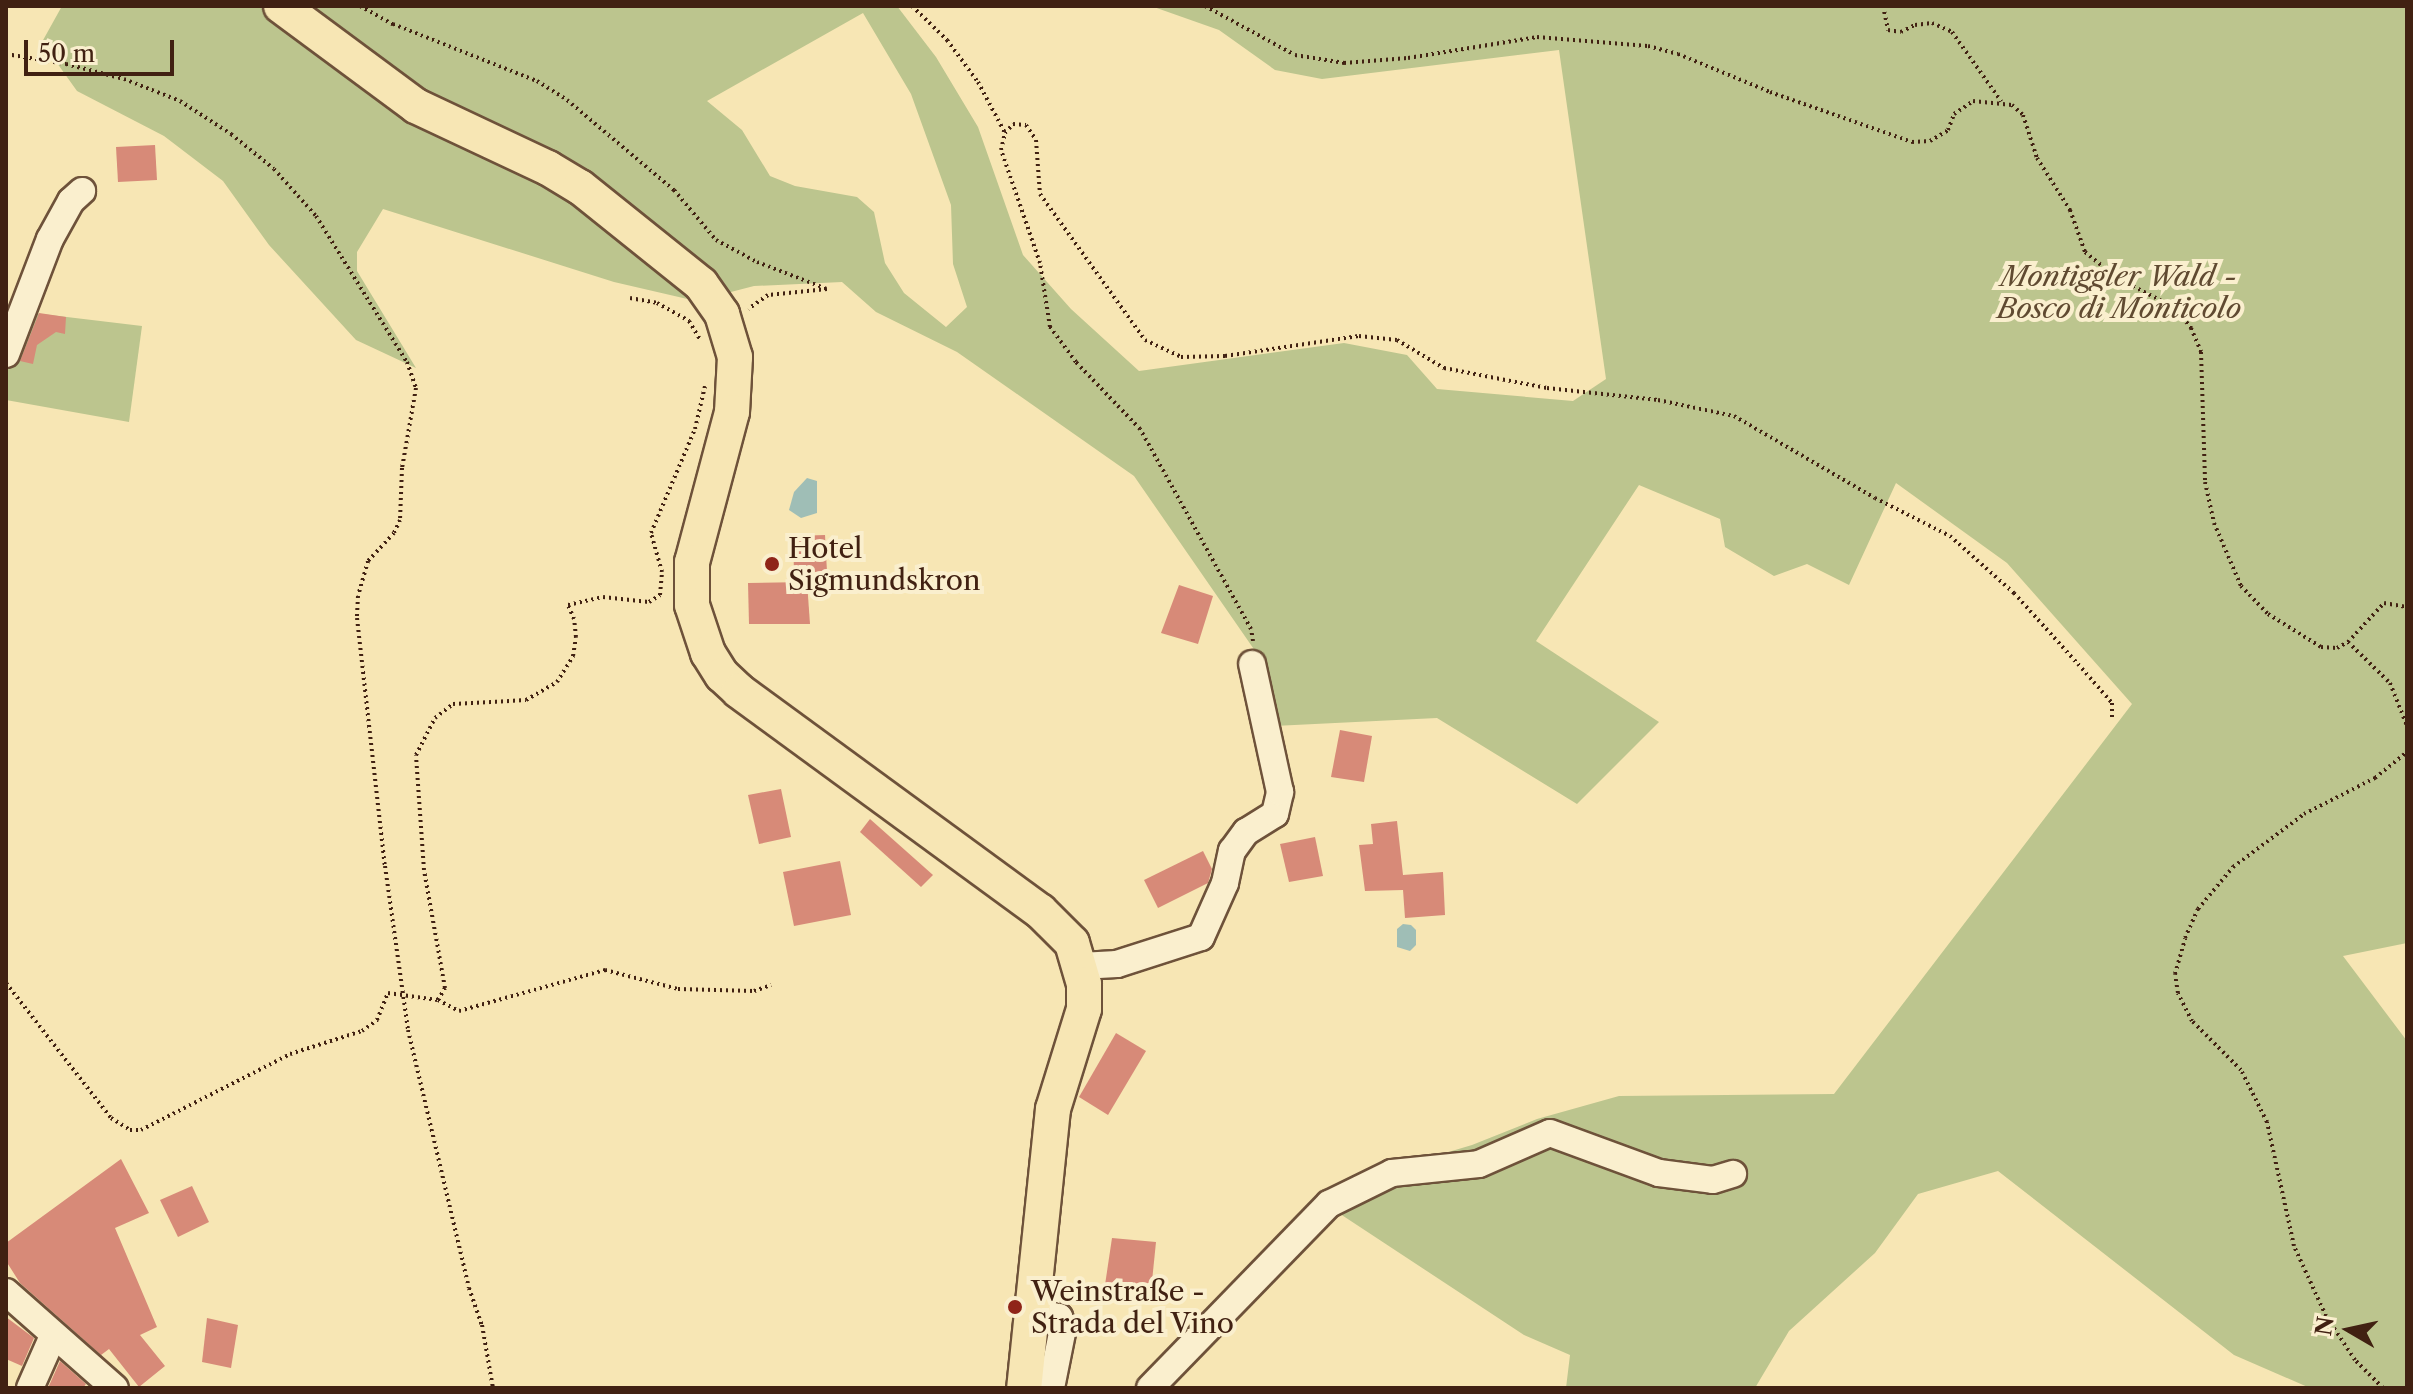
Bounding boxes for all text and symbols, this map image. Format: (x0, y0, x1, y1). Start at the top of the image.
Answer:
scale bar (28, 24, 178, 74)
text: 50 m (38, 39, 95, 68)
park label: Montiggler Wald - Bosco di Monticolo (1997, 259, 2241, 325)
place label: Hotel Sigmundskron (788, 531, 980, 597)
marker: Hotel Sigmundskron (763, 555, 781, 573)
place label: Weinstraße - Strada del Vino (1031, 1274, 1235, 1340)
north arrow (2309, 1290, 2389, 1370)
marker: Weinstraße - Strada del Vino (1006, 1298, 1024, 1316)
text: N (2310, 1315, 2340, 1338)

